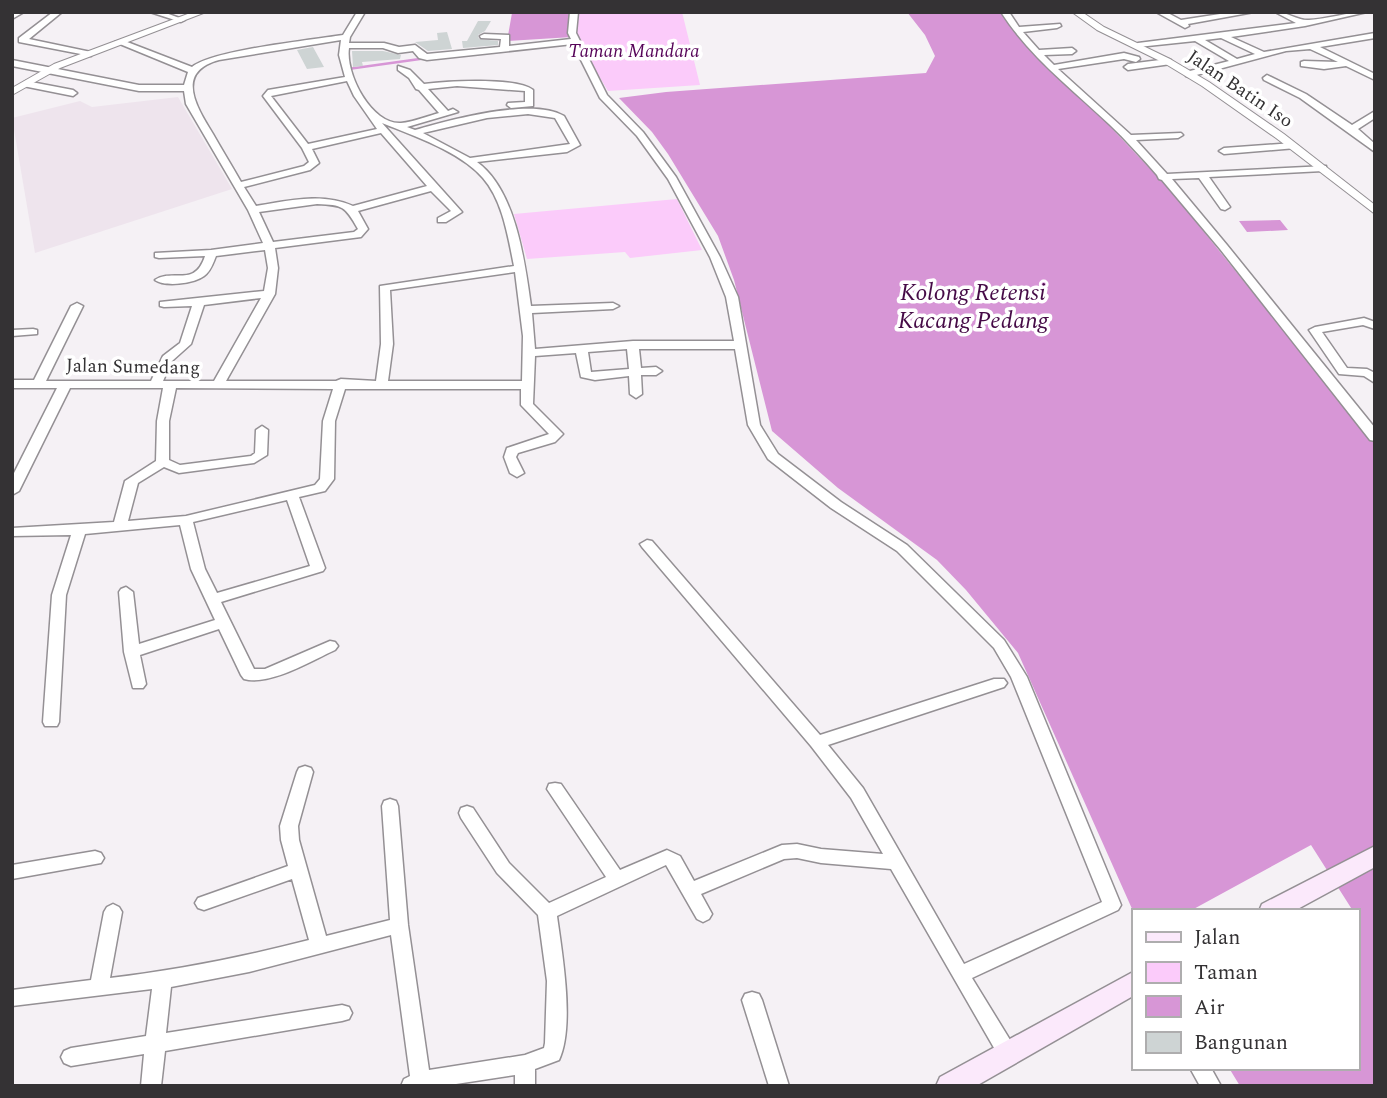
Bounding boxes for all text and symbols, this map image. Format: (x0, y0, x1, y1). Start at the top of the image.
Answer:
park label: Taman Mandara (568, 37, 700, 66)
street label: Jalan Batin Iso (1181, 43, 1299, 135)
water label: Kolong Retensi Kacang Pedang (898, 275, 1050, 339)
street label: Jalan Sumedang (66, 351, 200, 383)
legend (1132, 909, 1359, 1070)
text: Jalan (1194, 922, 1240, 954)
text: Taman (1194, 957, 1258, 989)
text: Air (1194, 992, 1225, 1024)
text: Bangunan (1194, 1027, 1288, 1059)

